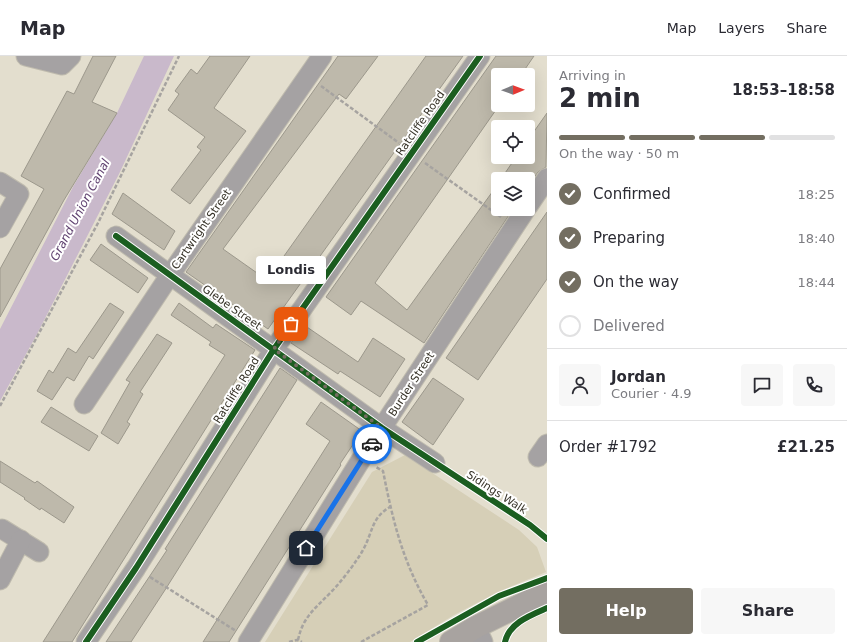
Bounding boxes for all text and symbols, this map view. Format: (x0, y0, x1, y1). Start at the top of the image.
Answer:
text: Map (20, 17, 65, 39)
text: Map (667, 20, 696, 36)
text: Layers (718, 20, 765, 36)
text: Share (787, 20, 827, 36)
north arrow (491, 68, 535, 112)
map controls (491, 68, 535, 216)
text: Arriving in (559, 68, 626, 83)
text: 18:53–18:58 (732, 81, 835, 99)
text: 2 min (559, 83, 641, 113)
street label: Ratcliffe Road (393, 88, 448, 158)
button: locate (491, 120, 535, 164)
text: On the way · 50 m (559, 146, 679, 161)
water label: Grand Union Canal (47, 156, 113, 263)
button: layers (491, 172, 535, 216)
icon: check (559, 183, 581, 205)
text: Confirmed (593, 185, 671, 203)
street label: Cartwright Street (169, 186, 234, 272)
text: 18:25 (798, 187, 835, 202)
icon: check (559, 227, 581, 249)
text: Preparing (593, 229, 665, 247)
text: 18:40 (798, 231, 835, 246)
callout: Londis (256, 256, 326, 284)
text: Londis (267, 262, 315, 277)
icon: check (559, 271, 581, 293)
text: On the way (593, 273, 679, 291)
text: 18:44 (798, 275, 835, 290)
street label: Glebe Street (200, 282, 264, 333)
pin (274, 307, 308, 341)
icon: bag (280, 313, 302, 335)
text: Delivered (593, 317, 665, 335)
street label: Burder Street (386, 349, 437, 419)
street label: Ratcliffe Road (211, 355, 262, 426)
button: person (559, 364, 601, 406)
button: chat (741, 364, 783, 406)
button: phone (793, 364, 835, 406)
text: Jordan (611, 368, 666, 386)
text: Courier · 4.9 (611, 386, 692, 401)
courier (352, 424, 392, 464)
icon: car (361, 433, 383, 455)
text: Order #1792 (559, 438, 657, 456)
text: £21.25 (777, 438, 835, 456)
street label: Sidings Walk (464, 468, 530, 517)
pin (289, 531, 323, 565)
icon: home (295, 537, 317, 559)
button: Help (559, 588, 693, 634)
button: Share (701, 588, 835, 634)

